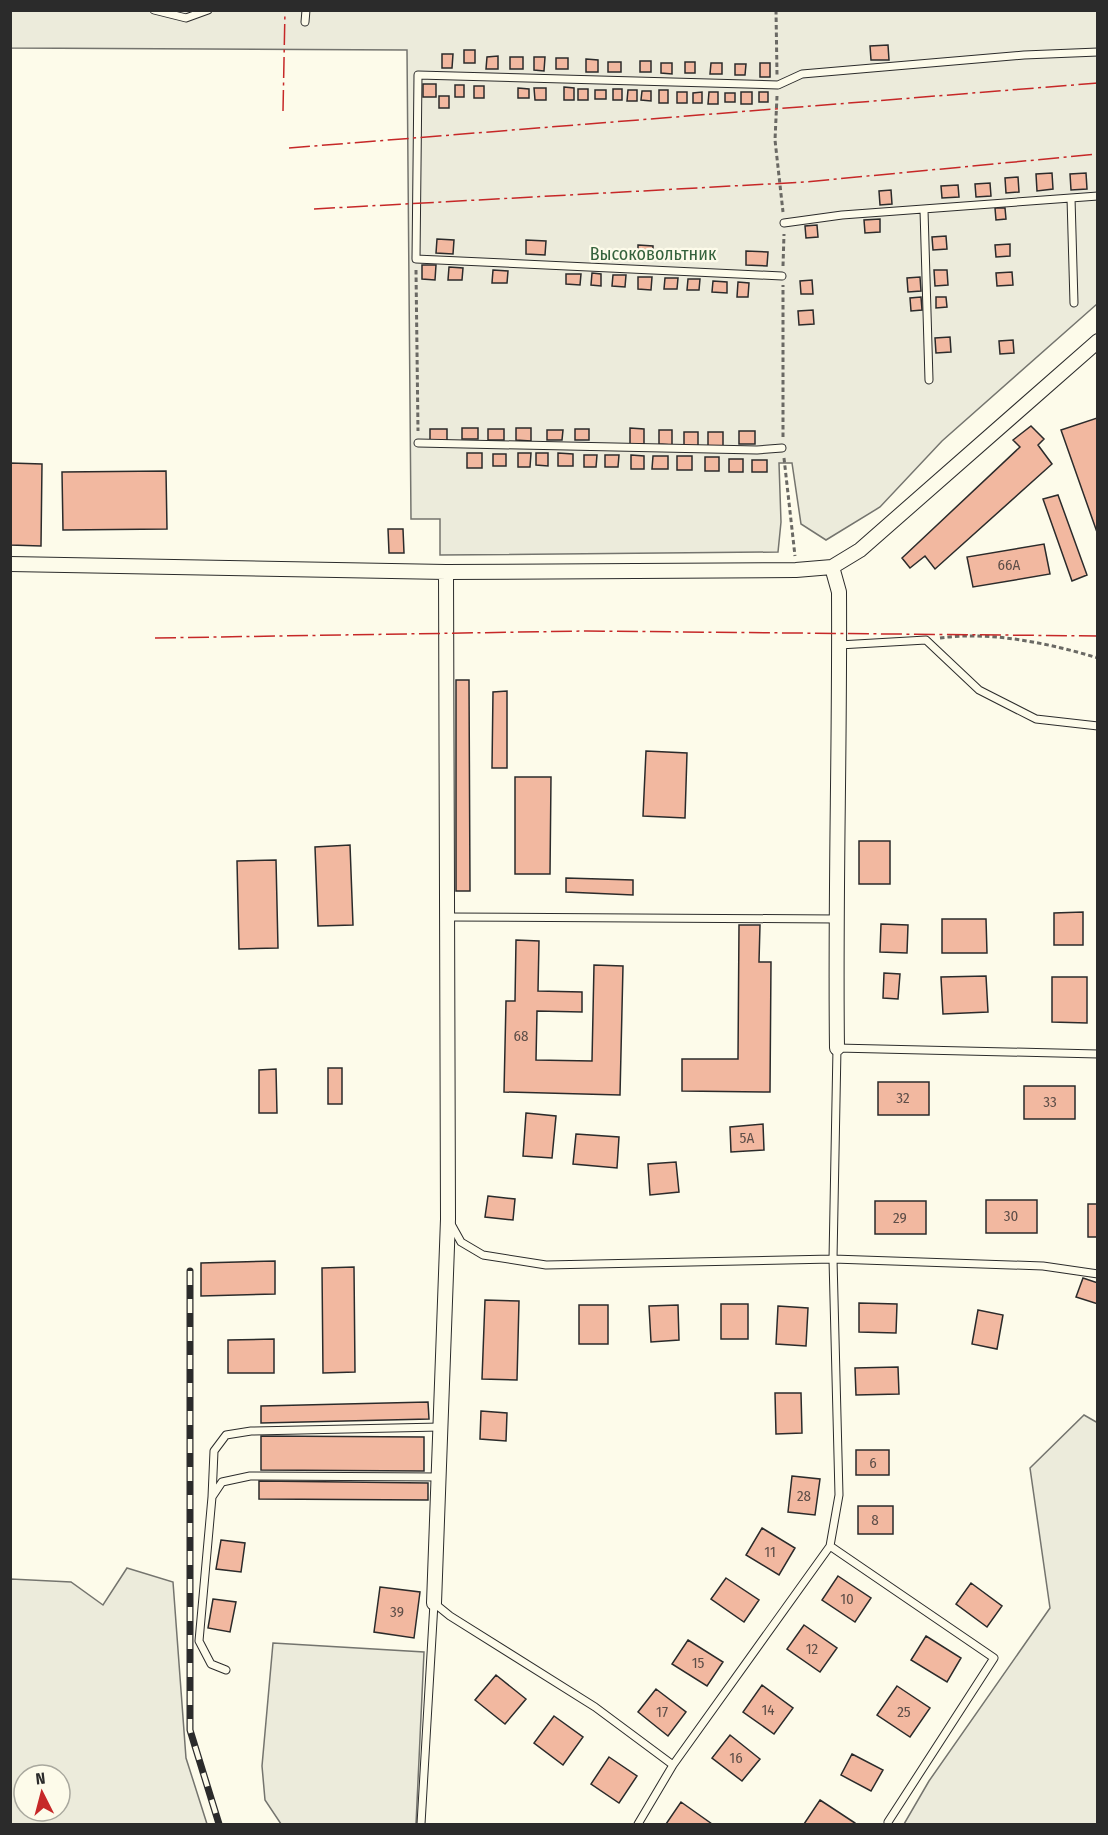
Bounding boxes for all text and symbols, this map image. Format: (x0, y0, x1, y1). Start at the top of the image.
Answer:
park label: Высоковольтник (590, 243, 717, 265)
house number: 66А (998, 556, 1020, 574)
house number: 68 (514, 1027, 528, 1045)
house number: 32 (896, 1089, 910, 1107)
house number: 33 (1043, 1093, 1057, 1111)
house number: 5А (740, 1129, 754, 1147)
house number: 30 (1004, 1207, 1018, 1225)
house number: 29 (893, 1209, 907, 1227)
house number: 6 (869, 1454, 877, 1472)
house number: 28 (797, 1487, 811, 1505)
house number: 8 (871, 1511, 879, 1529)
house number: 11 (764, 1543, 776, 1561)
house number: 10 (840, 1590, 854, 1608)
house number: 39 (390, 1603, 404, 1621)
house number: 12 (806, 1640, 819, 1658)
house number: 15 (692, 1654, 704, 1672)
house number: 14 (761, 1701, 775, 1719)
house number: 17 (656, 1703, 668, 1721)
house number: 25 (897, 1703, 911, 1721)
house number: 16 (729, 1749, 743, 1767)
north arrow (12, 1763, 72, 1823)
text: N (35, 1769, 46, 1789)

